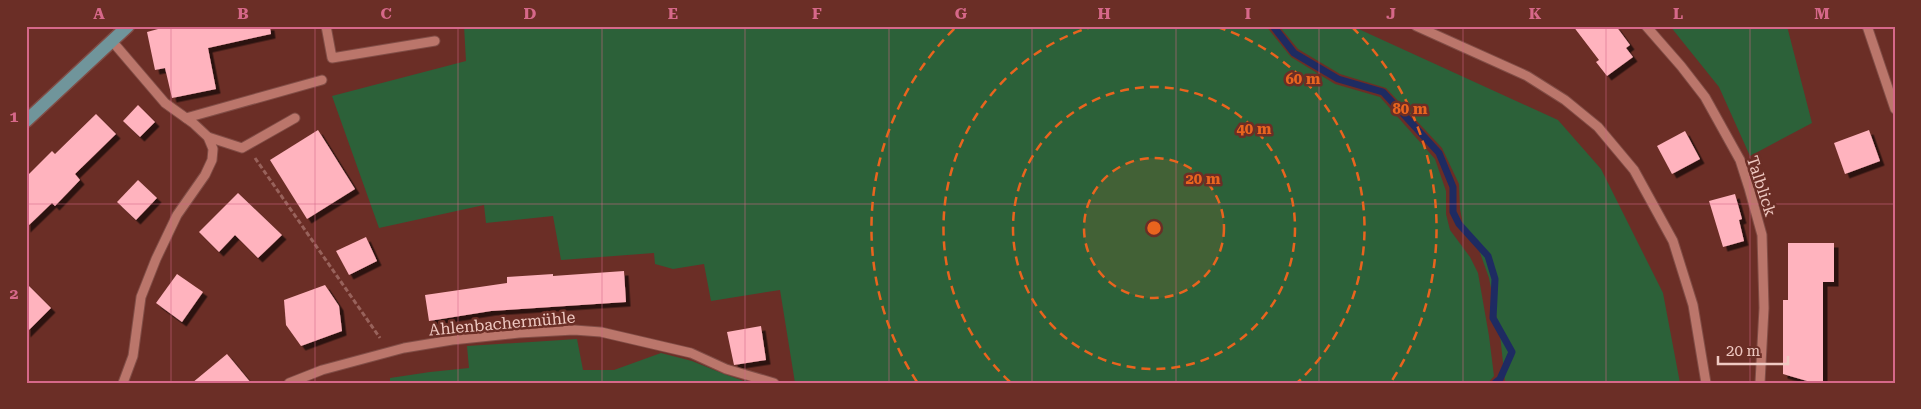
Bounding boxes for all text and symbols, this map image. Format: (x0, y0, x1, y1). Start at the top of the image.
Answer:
text: A (93, 4, 105, 23)
text: B (237, 4, 249, 23)
text: C (380, 4, 392, 23)
text: D (524, 4, 537, 23)
text: E (668, 4, 678, 23)
text: F (812, 4, 822, 23)
text: G (955, 4, 968, 23)
text: H (1097, 4, 1111, 23)
text: I (1245, 4, 1251, 23)
text: J (1386, 4, 1396, 23)
text: K (1529, 4, 1542, 23)
text: L (1673, 4, 1683, 23)
text: M (1814, 4, 1830, 23)
text: 60 m (1285, 70, 1321, 88)
text: 80 m (1392, 100, 1428, 118)
text: 1 (10, 107, 19, 126)
text: 40 m (1236, 120, 1272, 138)
street label: Talblick (1743, 153, 1780, 219)
text: 20 m (1185, 170, 1221, 188)
centre of rings (1145, 219, 1163, 237)
text: 2 (10, 284, 19, 303)
street label: Ahlenbachermühle (428, 308, 576, 339)
scale bar (1718, 334, 1788, 366)
text: 20 m (1726, 342, 1761, 360)

